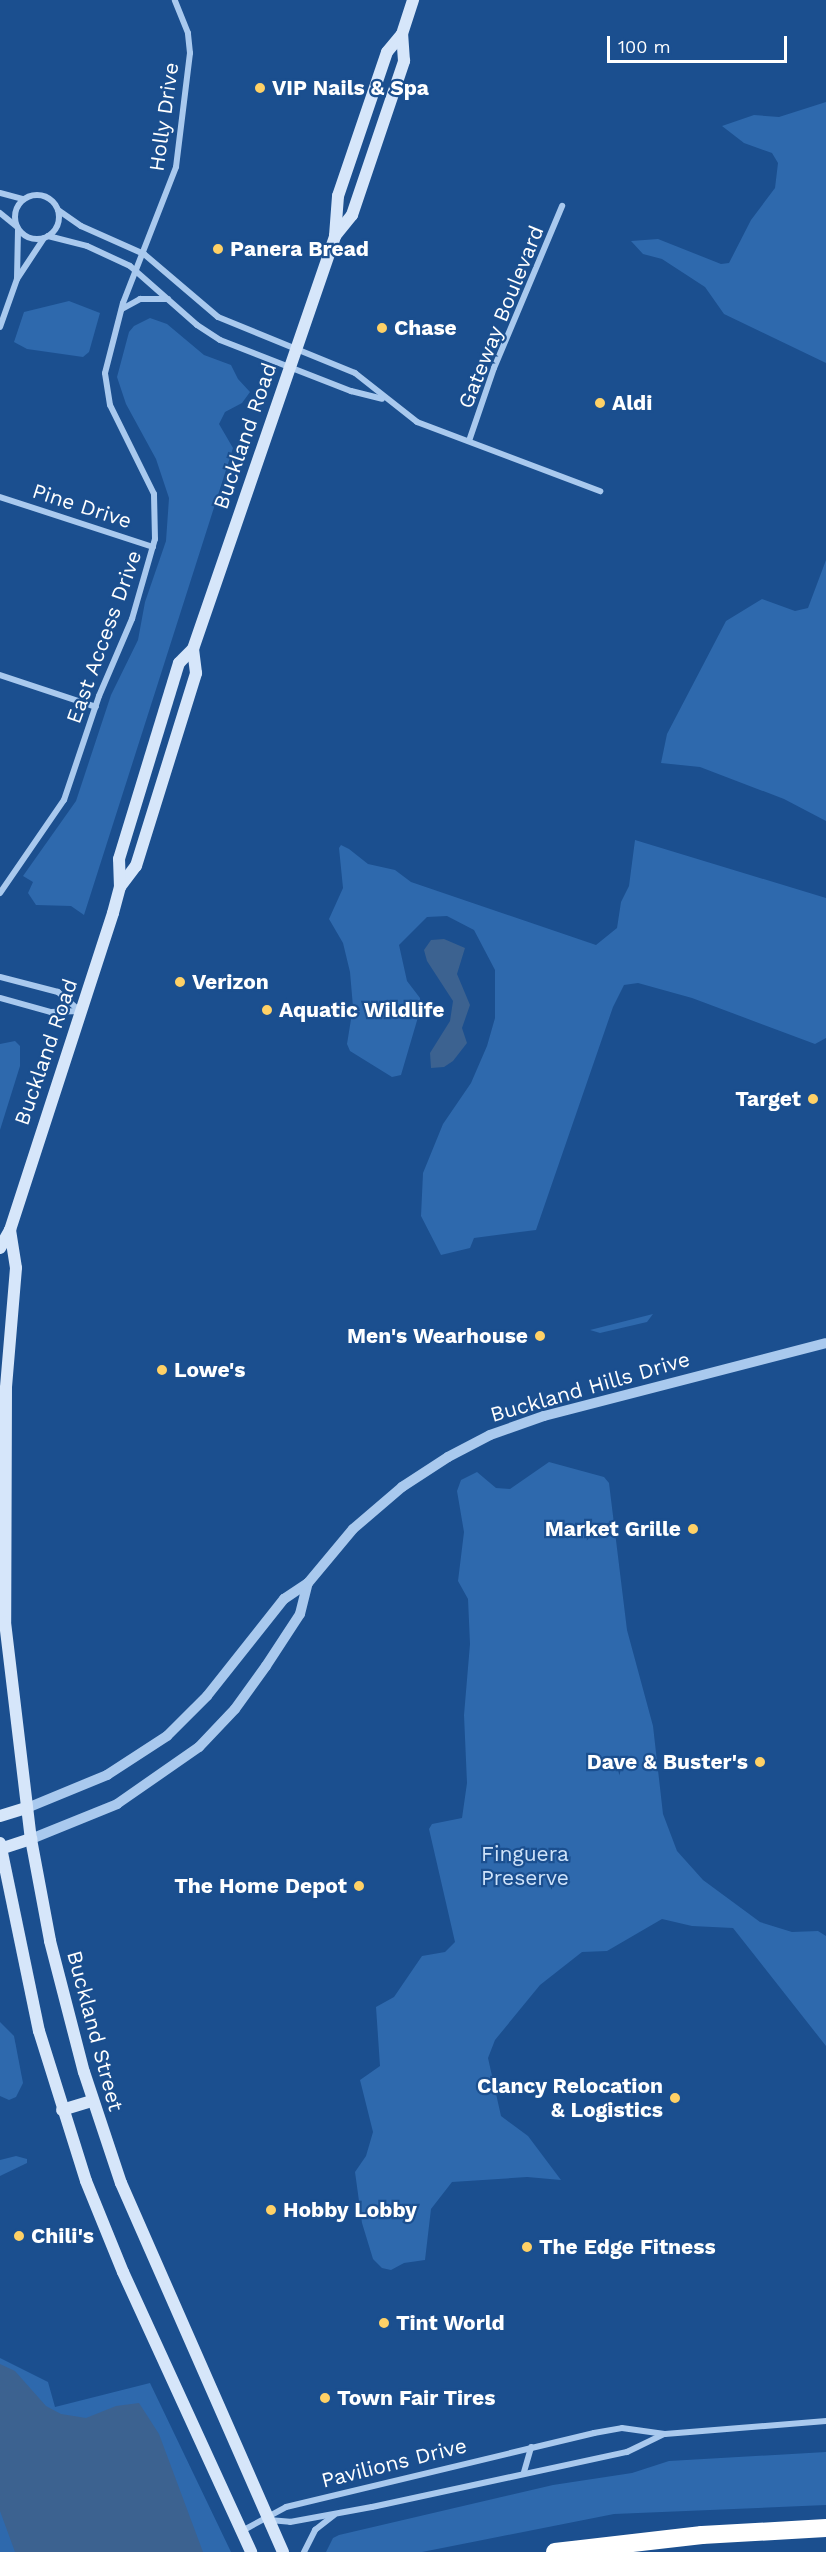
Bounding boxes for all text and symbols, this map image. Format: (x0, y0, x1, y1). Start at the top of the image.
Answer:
scale bar (610, 24, 790, 62)
text: 100 m (618, 36, 671, 57)
street label: Holly Drive (144, 61, 184, 173)
place label: VIP Nails & Spa (272, 75, 429, 101)
marker: VIP Nails & Spa (253, 81, 267, 95)
street label: Gateway Boulevard (453, 222, 549, 412)
place label: Panera Bread (230, 236, 369, 262)
marker: Panera Bread (211, 242, 225, 256)
place label: Chase (394, 315, 457, 341)
marker: Chase (375, 321, 389, 335)
street label: Buckland Road (208, 359, 282, 513)
place label: Aldi (612, 390, 652, 416)
marker: Aldi (593, 396, 607, 410)
street label: Pine Drive (29, 478, 135, 534)
street label: East Access Drive (61, 547, 147, 727)
place label: Verizon (192, 969, 269, 995)
street label: Buckland Road (9, 975, 83, 1129)
marker: Verizon (173, 975, 187, 989)
place label: Aquatic Wildlife (279, 997, 445, 1023)
marker: Aquatic Wildlife (260, 1003, 274, 1017)
place label: Target (735, 1086, 801, 1112)
marker: Target (806, 1092, 820, 1106)
place label: Men's Wearhouse (347, 1323, 528, 1349)
marker: Men's Wearhouse (533, 1329, 547, 1343)
street label: Buckland Hills Drive (487, 1346, 693, 1428)
place label: Lowe's (174, 1357, 245, 1383)
marker: Lowe's (155, 1363, 169, 1377)
place label: Market Grille (545, 1516, 681, 1542)
marker: Market Grille (686, 1522, 700, 1536)
place label: Dave & Buster's (587, 1749, 748, 1775)
marker: Dave & Buster's (753, 1755, 767, 1769)
park label: Finguera Preserve (481, 1841, 569, 1891)
place label: The Home Depot (174, 1873, 347, 1899)
marker: The Home Depot (352, 1879, 366, 1893)
street label: Buckland Street (61, 1948, 129, 2114)
place label: Clancy Relocation & Logistics (476, 2073, 663, 2123)
marker: Clancy Relocation & Logistics (668, 2091, 682, 2105)
place label: Hobby Lobby (283, 2197, 417, 2223)
marker: Hobby Lobby (264, 2203, 278, 2217)
place label: Chili's (31, 2223, 94, 2249)
marker: Chili's (12, 2229, 26, 2243)
place label: The Edge Fitness (539, 2234, 716, 2260)
marker: The Edge Fitness (520, 2240, 534, 2254)
place label: Tint World (396, 2310, 505, 2336)
marker: Tint World (377, 2316, 391, 2330)
place label: Town Fair Tires (337, 2385, 496, 2411)
marker: Town Fair Tires (318, 2391, 332, 2405)
street label: Pavilions Drive (319, 2433, 469, 2493)

